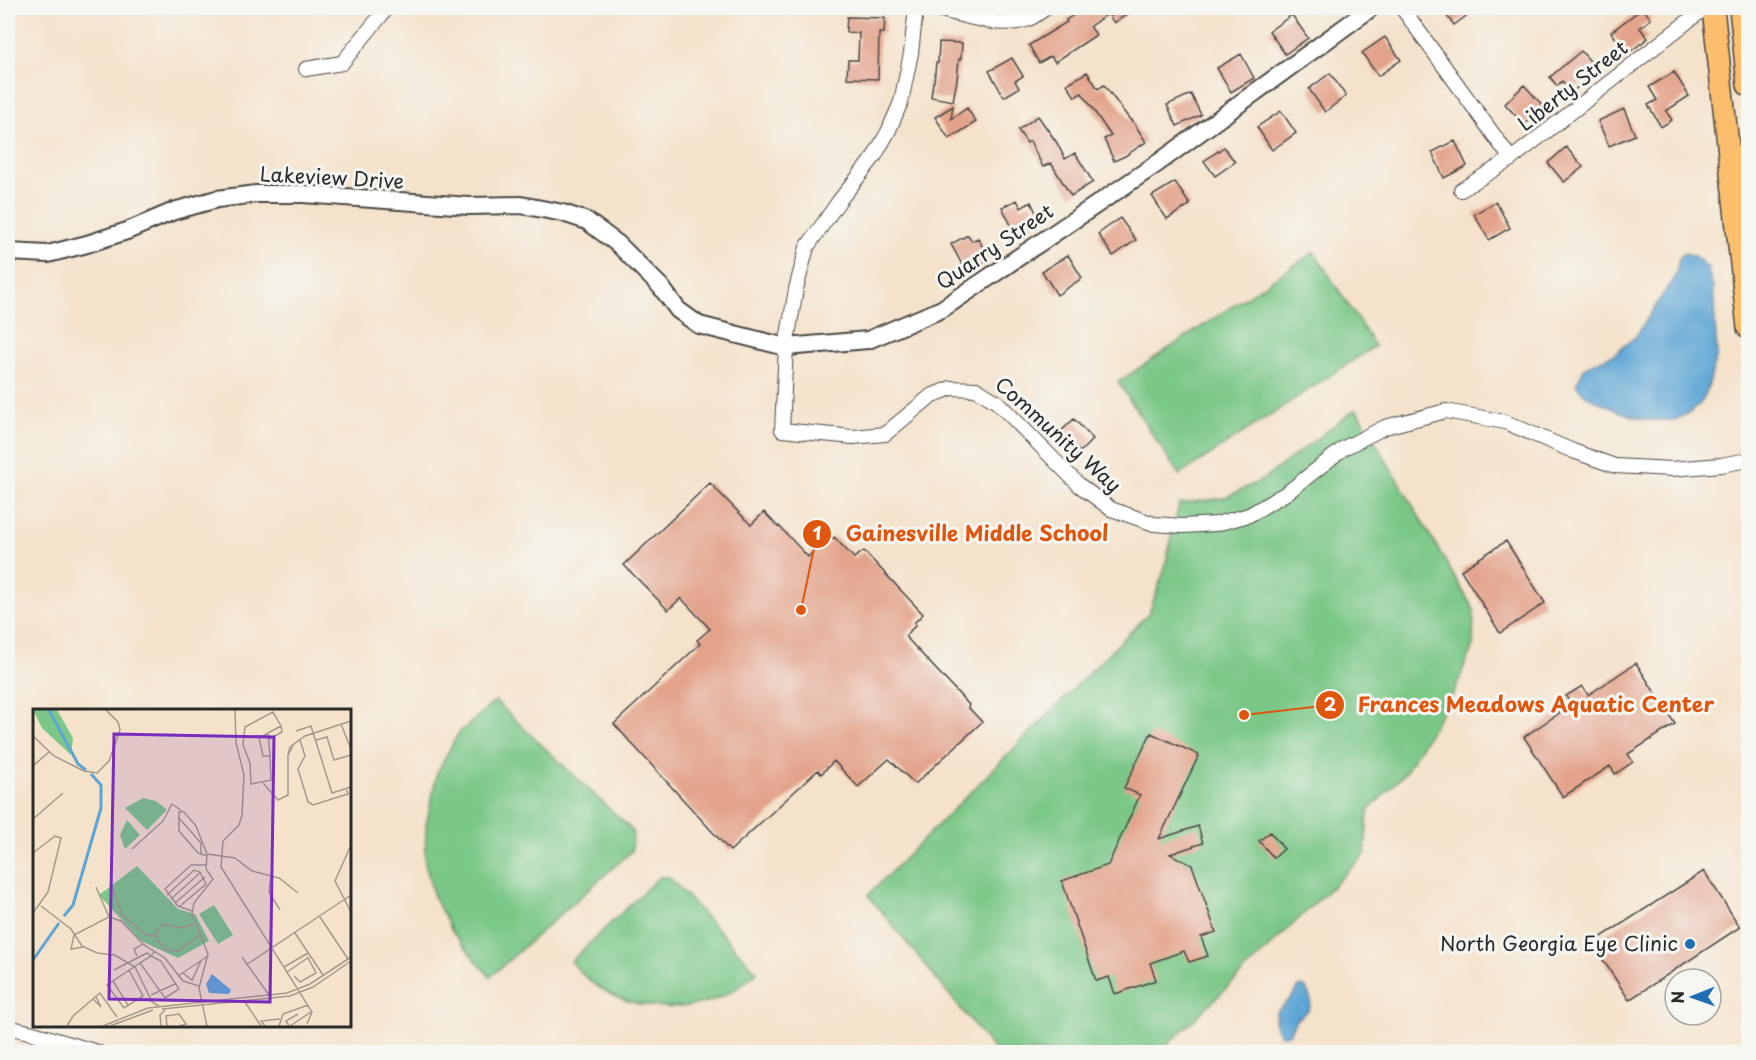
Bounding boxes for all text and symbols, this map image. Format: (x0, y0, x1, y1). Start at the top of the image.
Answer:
street label: Liberty Street (1511, 33, 1634, 138)
street label: Lakeview Drive (259, 158, 405, 196)
street label: Quarry Street (930, 196, 1059, 297)
street label: Community Way (989, 369, 1129, 499)
callout: Gainesville Middle School (802, 515, 1122, 554)
text: Gainesville Middle School (845, 516, 1109, 548)
text: 1 (813, 519, 822, 546)
callout: Frances Meadows Aquatic Center (1315, 686, 1727, 725)
text: Frances Meadows Aquatic Center (1358, 687, 1714, 719)
text: 2 (1324, 690, 1337, 717)
inset map (33, 709, 351, 1027)
place label: North Georgia Eye Clinic (1440, 928, 1678, 958)
marker: North Georgia Eye Clinic (1683, 937, 1697, 951)
north arrow (1663, 967, 1723, 1027)
text: N (1665, 991, 1689, 1004)

